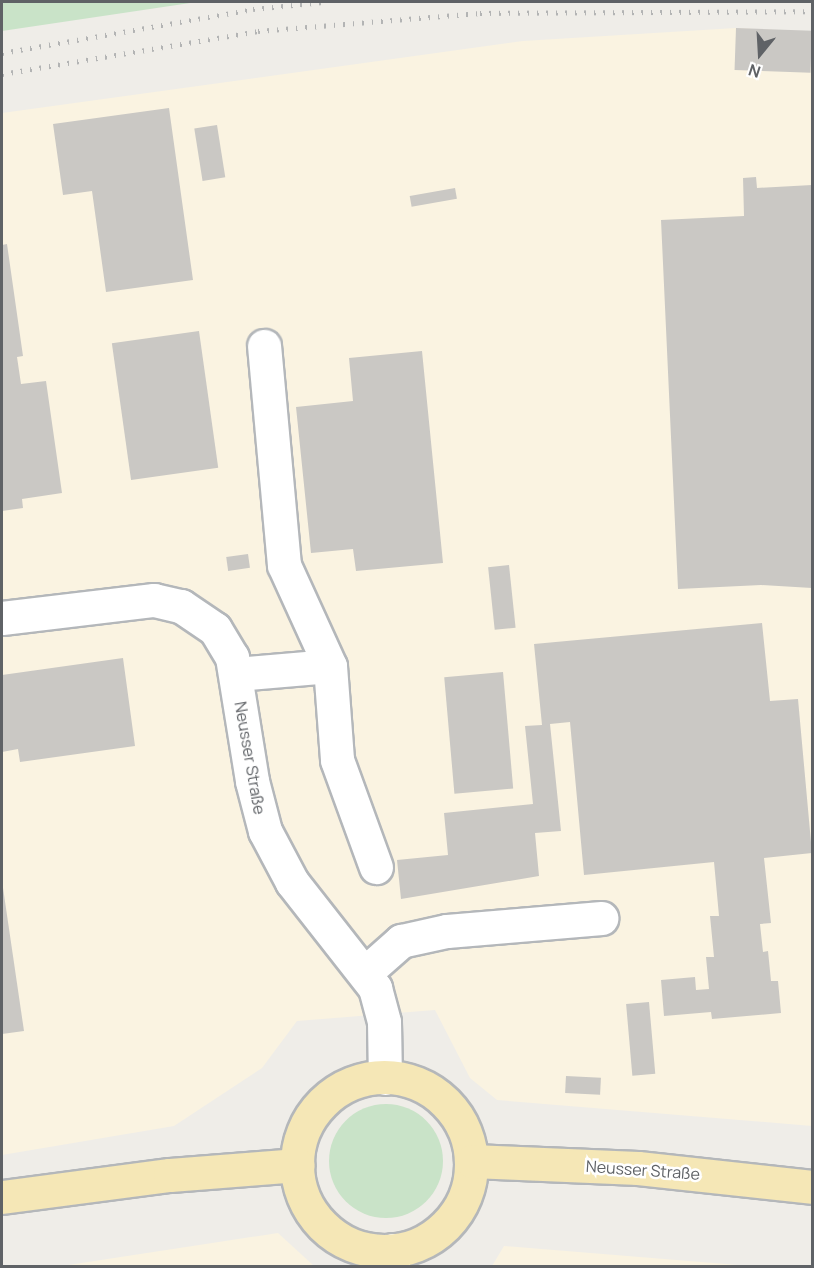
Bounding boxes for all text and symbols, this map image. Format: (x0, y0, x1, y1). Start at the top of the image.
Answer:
north arrow (730, 24, 790, 84)
text: N (746, 59, 763, 83)
street label: Neusser Straße (231, 700, 269, 816)
street label: Neusser Straße (585, 1156, 701, 1184)

